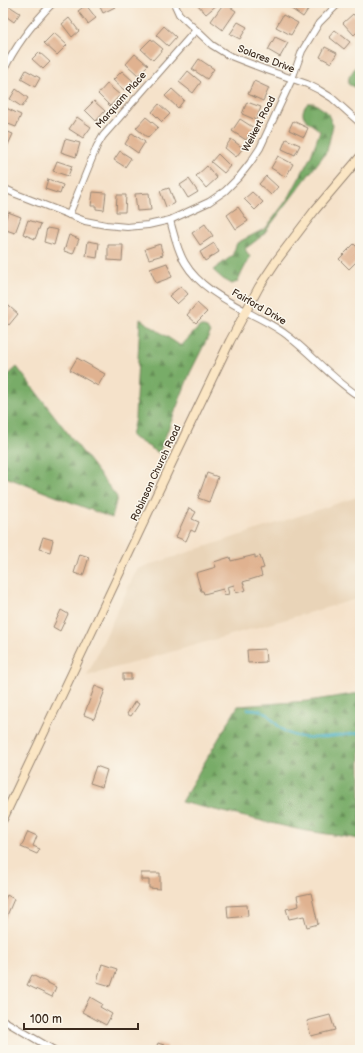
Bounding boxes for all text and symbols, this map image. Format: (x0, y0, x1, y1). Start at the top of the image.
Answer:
street label: Solares Drive (236, 43, 296, 75)
street label: Marquam Place (93, 69, 149, 131)
street label: Weikert Road (240, 94, 278, 154)
street label: Fairford Drive (230, 287, 288, 327)
street label: Robinson Church Road (128, 423, 184, 523)
scale bar (24, 1005, 138, 1031)
text: 100 m (30, 1012, 62, 1027)

